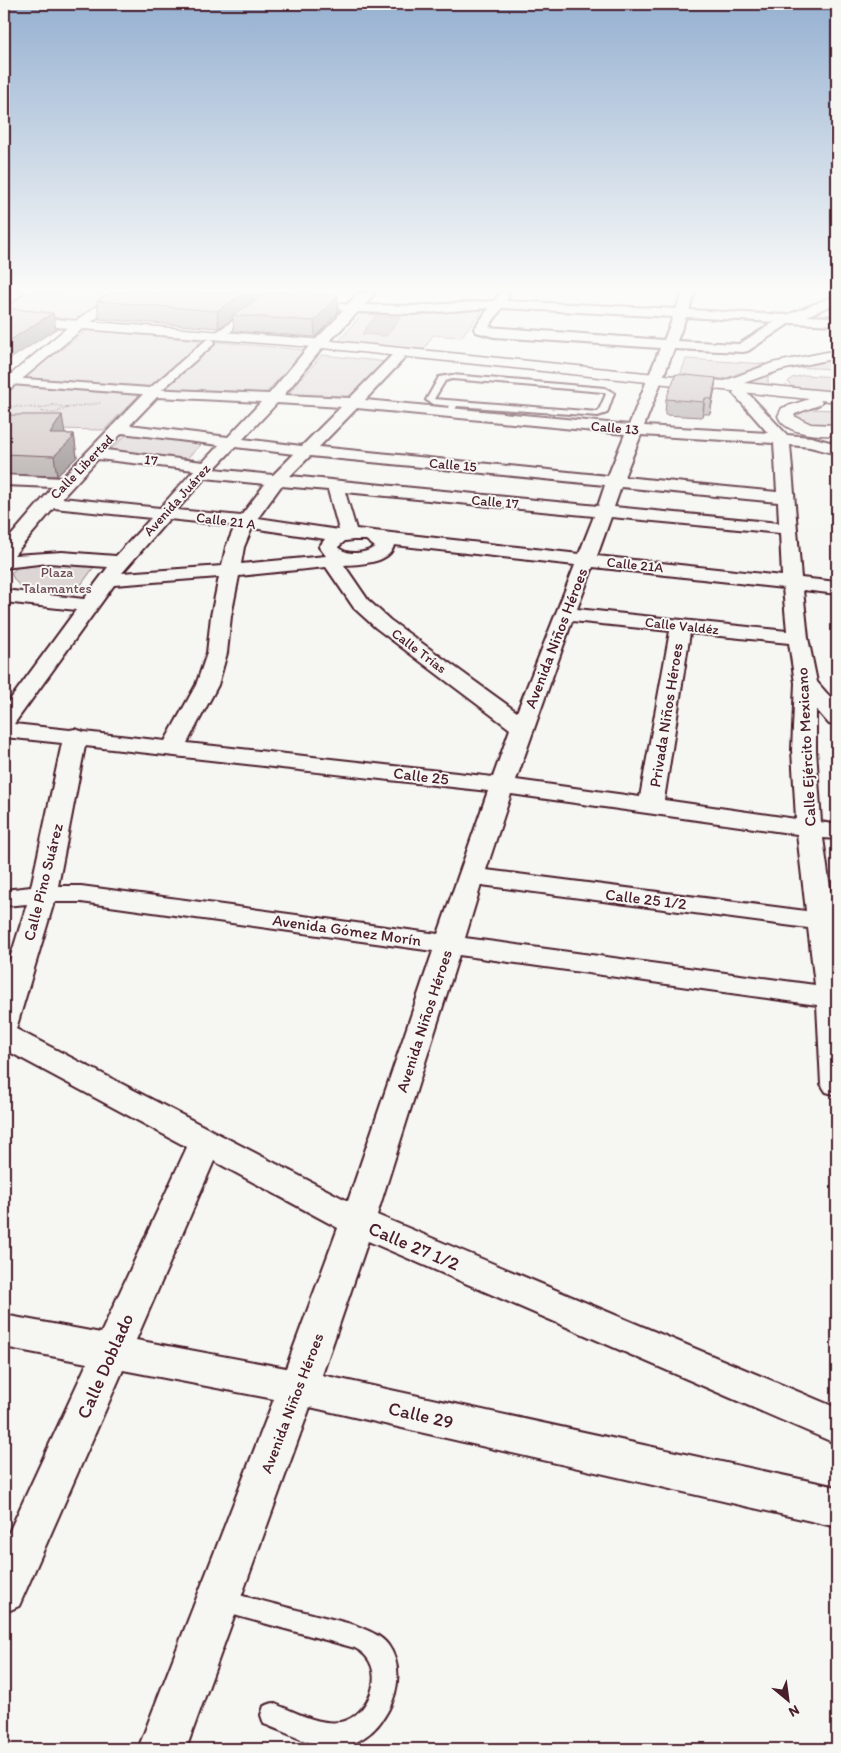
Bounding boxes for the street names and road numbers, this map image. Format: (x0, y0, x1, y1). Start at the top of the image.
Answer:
street label: Calle 13 (590, 417, 640, 439)
street label: Calle Libertad (47, 431, 118, 503)
street label: 17 (143, 451, 159, 469)
street label: Calle 15 (428, 454, 478, 476)
street label: Avenida Juárez (140, 460, 214, 540)
street label: Calle 17 (471, 491, 519, 513)
street label: Calle 21 A (195, 509, 257, 533)
street label: Calle 21A (606, 554, 664, 576)
street label: Avenida Niños Héroes (520, 565, 592, 711)
street label: Calle Valdéz (644, 614, 720, 638)
street label: Calle Trías (388, 625, 450, 677)
street label: Privada Niños Héroes (645, 641, 687, 789)
street label: Calle Ejército Mexicano (792, 667, 820, 827)
street label: Calle 25 (392, 763, 450, 789)
street label: Calle Pino Suárez (19, 821, 67, 943)
street label: Calle 25 1/2 (604, 885, 688, 913)
street label: Avenida Gómez Morín (271, 910, 423, 950)
street label: Avenida Niños Héroes (392, 947, 456, 1095)
street label: Calle 27 1/2 (365, 1217, 463, 1275)
street label: Calle Doblado (72, 1310, 138, 1422)
street label: Avenida Niños Héroes (256, 1330, 328, 1476)
street label: Calle 29 (386, 1396, 456, 1434)

